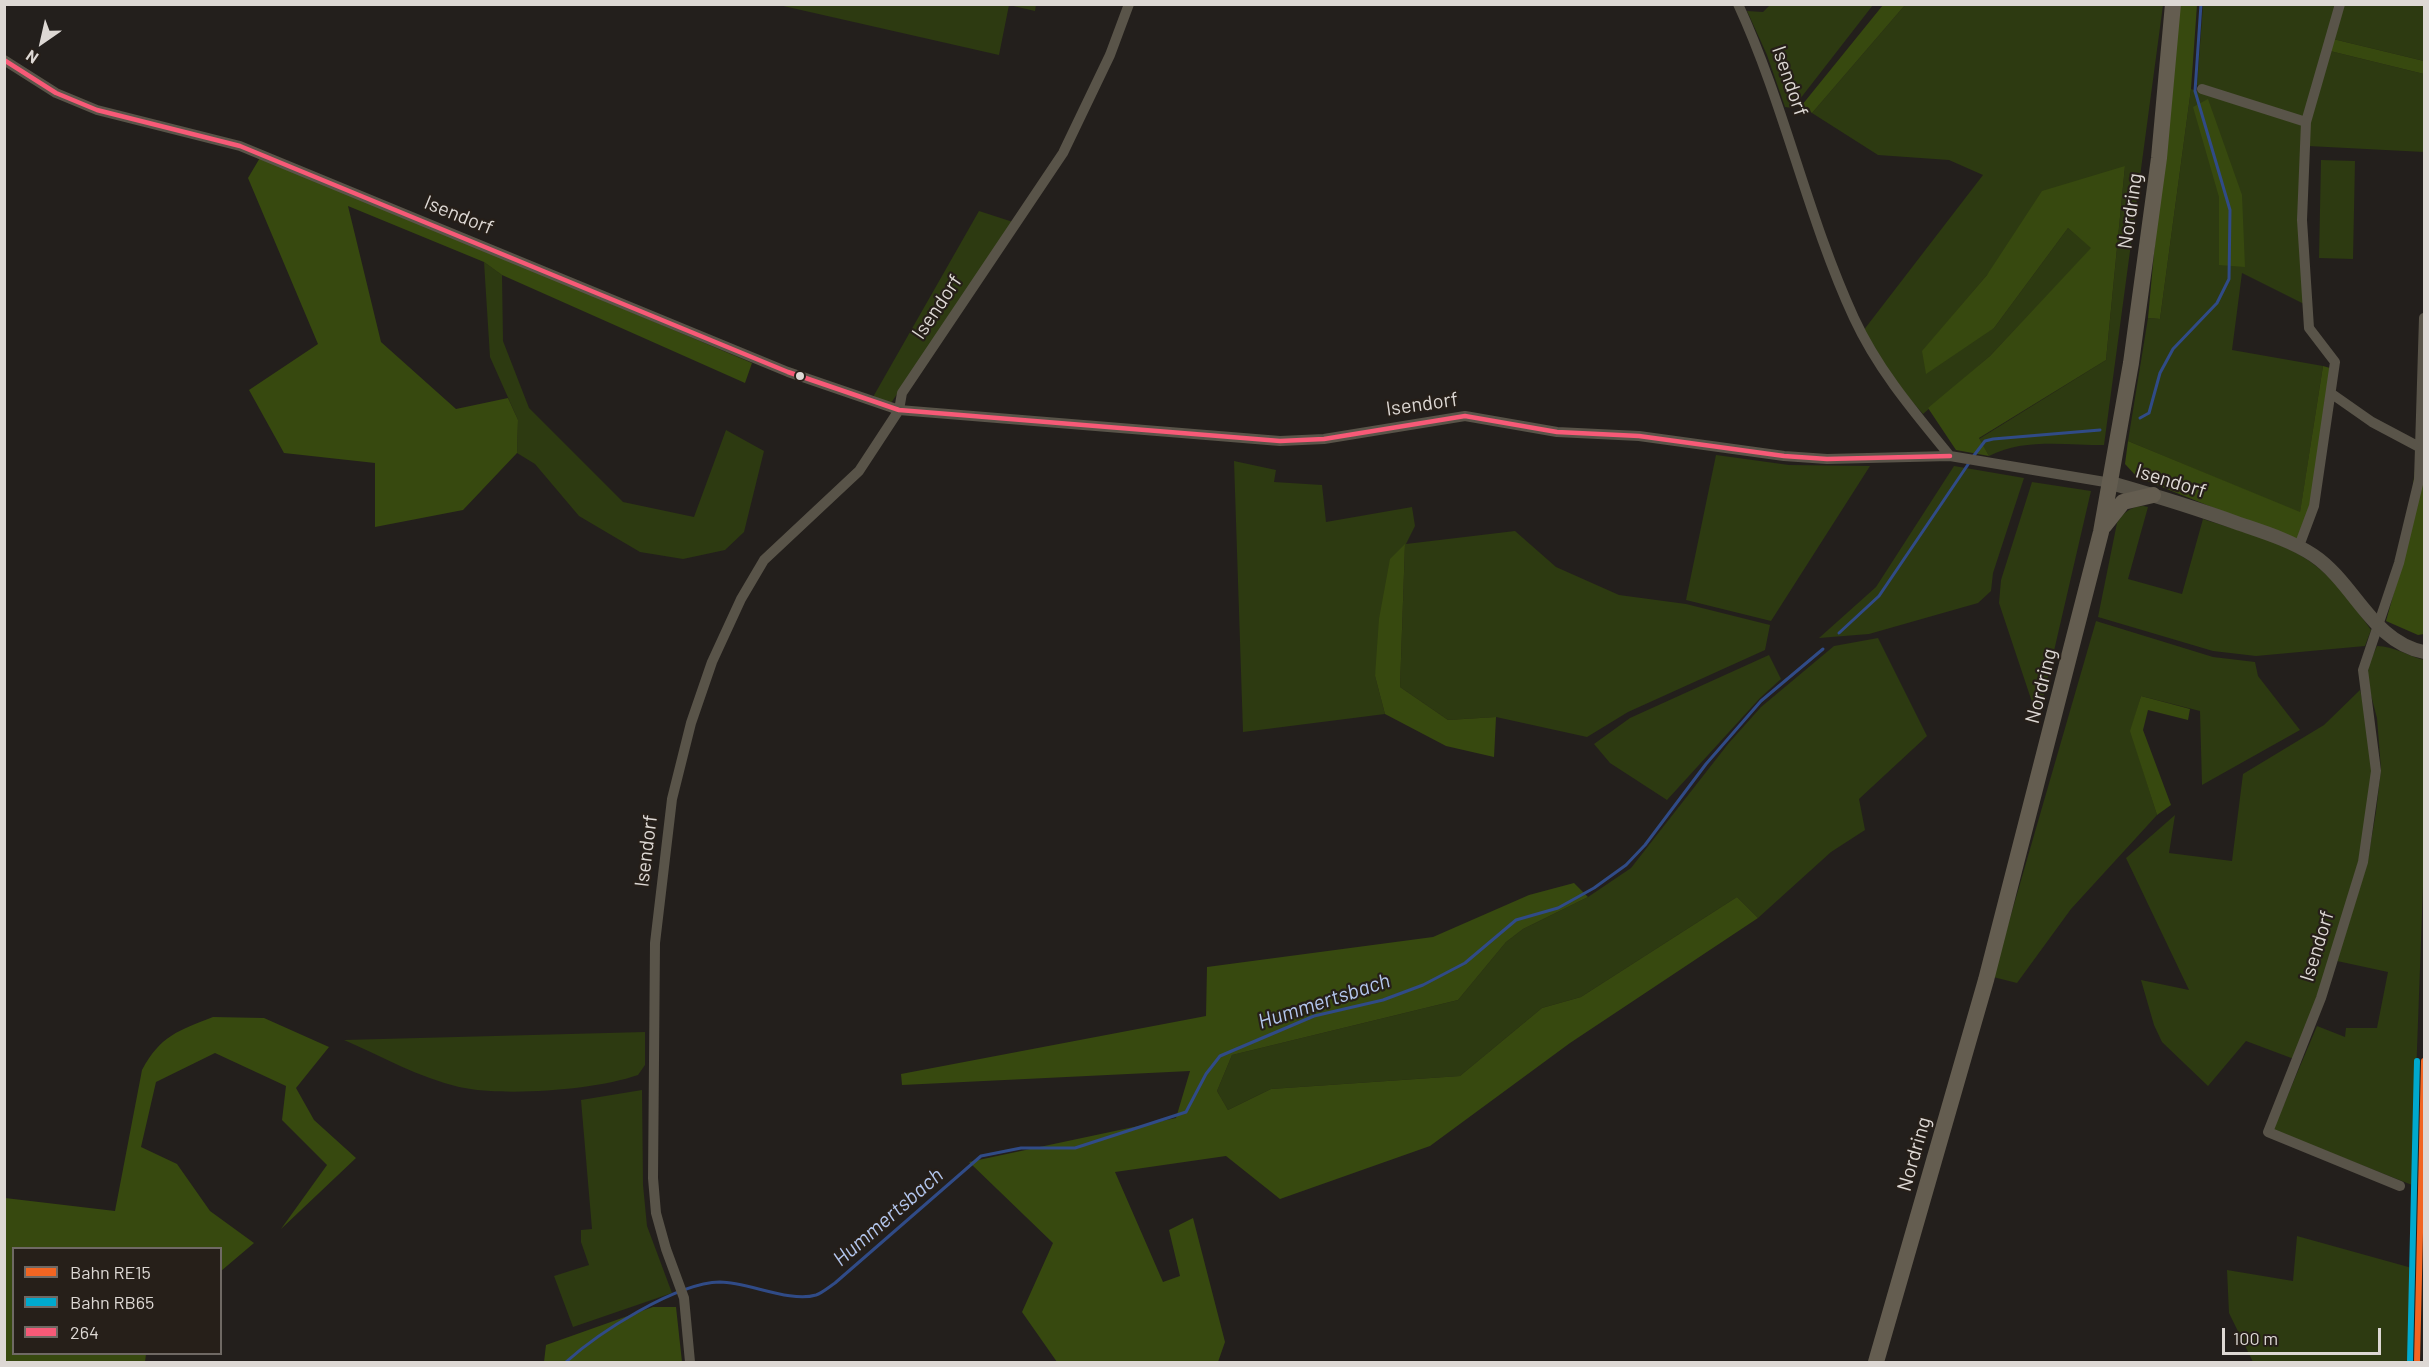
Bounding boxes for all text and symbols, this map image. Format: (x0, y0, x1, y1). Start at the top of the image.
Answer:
north arrow (12, 12, 72, 72)
street label: Isendorf (1767, 43, 1813, 119)
text: N (22, 46, 41, 68)
street label: Nordring (2113, 172, 2147, 250)
street label: Isendorf (421, 190, 497, 240)
street label: Isendorf (907, 270, 967, 344)
unlabelled marker (794, 370, 806, 382)
street label: Isendorf (1384, 387, 1460, 421)
street label: Isendorf (2133, 459, 2209, 503)
street label: Nordring (2020, 646, 2062, 726)
street label: Isendorf (630, 814, 662, 888)
street label: Isendorf (2295, 908, 2339, 984)
water label: Hummertsbach (1255, 968, 1393, 1034)
street label: Nordring (1892, 1114, 1936, 1194)
water label: Hummertsbach (828, 1162, 948, 1272)
legend (12, 1247, 222, 1355)
text: Bahn RE15 (70, 1261, 151, 1283)
text: Bahn RB65 (70, 1291, 154, 1313)
scale bar (2225, 1316, 2384, 1354)
text: 264 (70, 1321, 99, 1343)
text: 100 m (2233, 1327, 2278, 1349)

